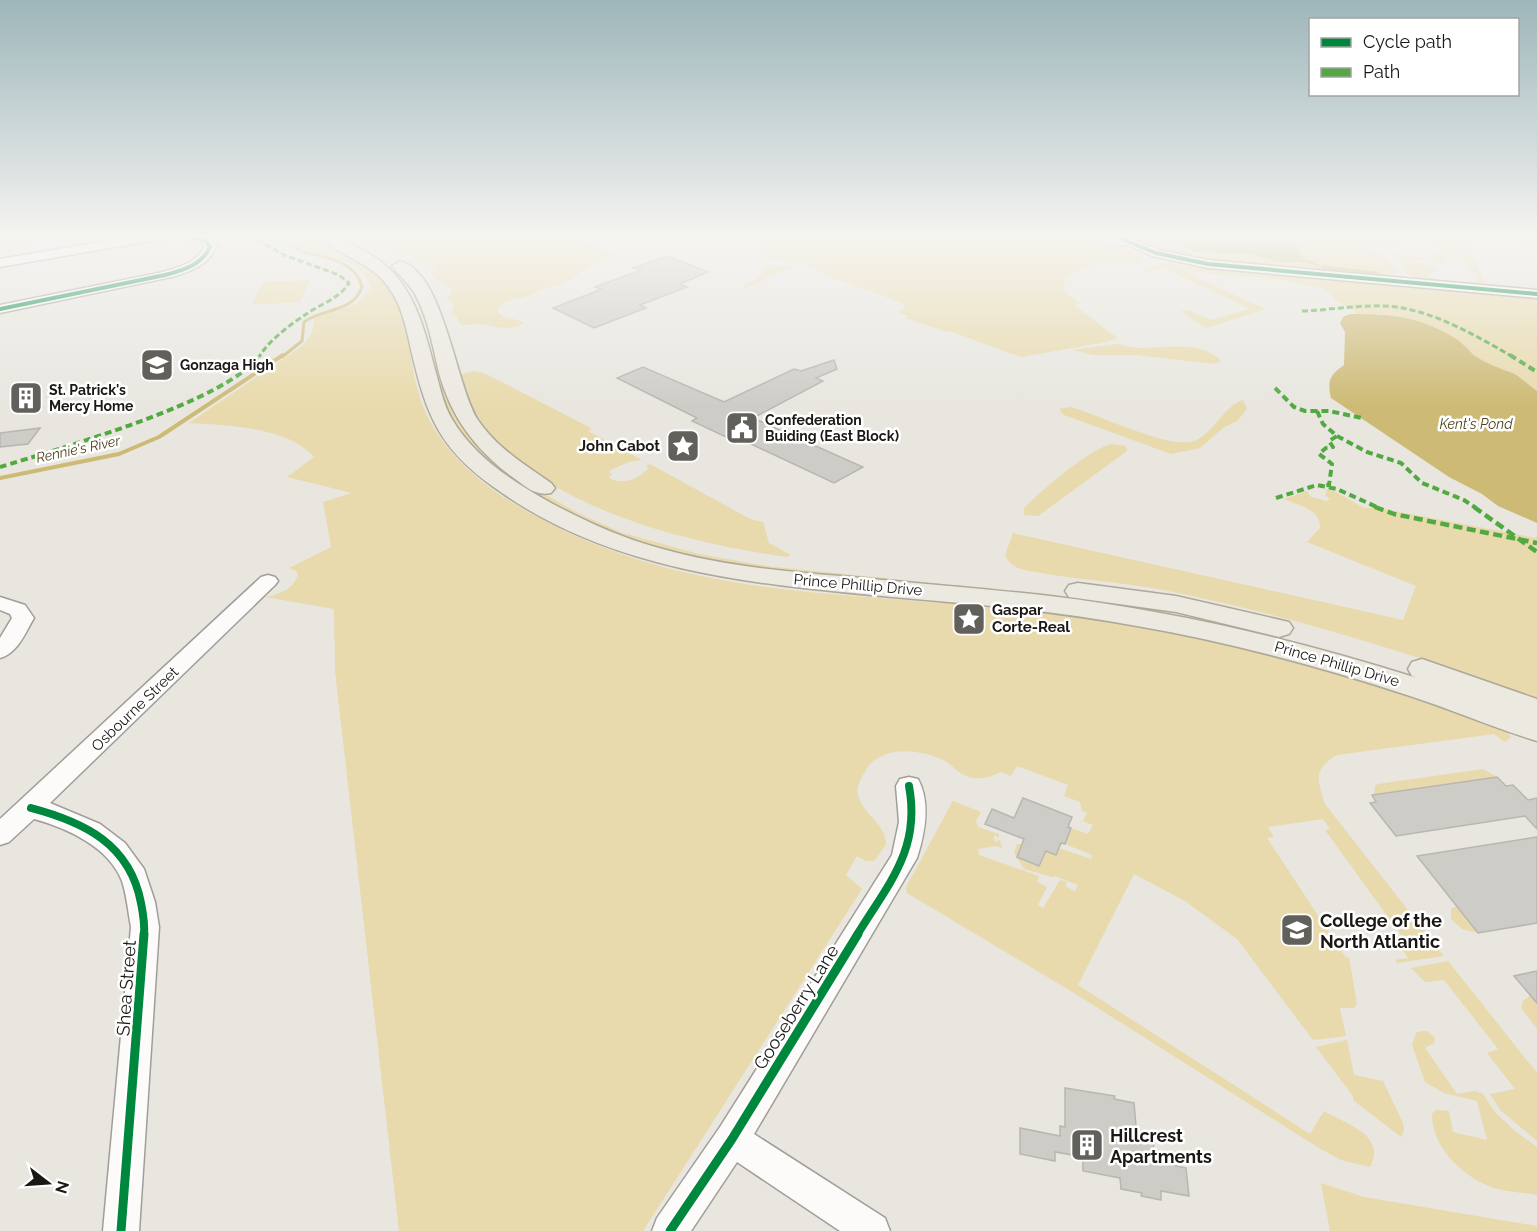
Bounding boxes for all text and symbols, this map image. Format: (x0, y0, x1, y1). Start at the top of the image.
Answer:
legend (1309, 18, 1519, 96)
text: Cycle path (1363, 31, 1452, 52)
text: Path (1363, 61, 1400, 82)
school or university icon: Gonzaga High (139, 347, 175, 383)
place label: Gonzaga High (180, 357, 274, 373)
building icon: St. Patrick's Mercy Home (8, 380, 44, 416)
place label: St. Patrick's Mercy Home (49, 382, 134, 414)
public building icon: Confederation Buiding (East Block) (724, 410, 760, 446)
place label: Confederation Buiding (East Block) (765, 412, 899, 444)
water label: Kent's Pond (1439, 416, 1513, 432)
place icon: John Cabot (665, 428, 701, 464)
water label: Rennie's River (35, 432, 123, 466)
place label: John Cabot (579, 437, 660, 455)
street label: Prince Phillip Drive (793, 570, 923, 600)
place icon: Gaspar Corte-Real (951, 601, 987, 637)
place label: Gaspar Corte-Real (992, 601, 1070, 636)
street label: Prince Phillip Drive (1272, 638, 1402, 690)
street label: Osbourne Street (88, 663, 182, 755)
place label: College of the North Atlantic (1320, 910, 1442, 952)
school or university icon: College of the North Atlantic (1279, 912, 1315, 948)
street label: Shea Street (112, 939, 140, 1037)
street label: Gooseberry Lane (749, 940, 843, 1073)
place label: Hillcrest Apartments (1110, 1125, 1212, 1167)
building icon: Hillcrest Apartments (1069, 1127, 1105, 1163)
north arrow (18, 1153, 78, 1213)
text: N (51, 1179, 73, 1196)

